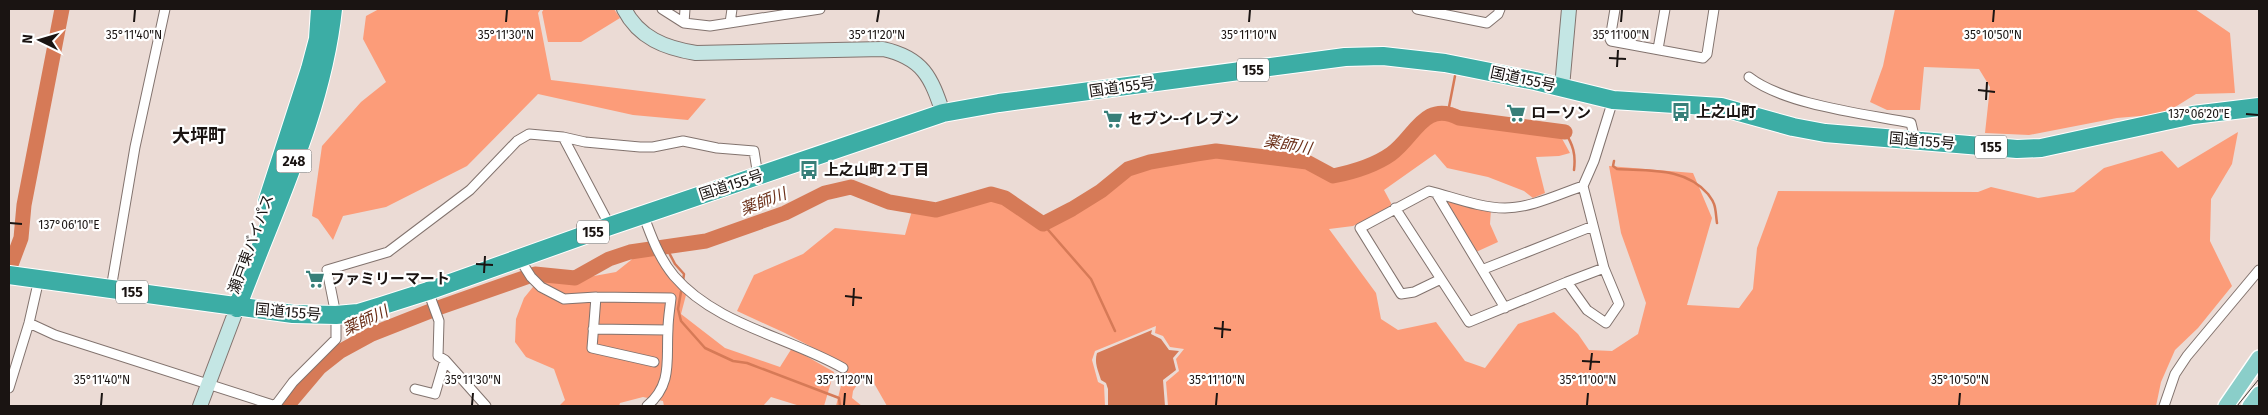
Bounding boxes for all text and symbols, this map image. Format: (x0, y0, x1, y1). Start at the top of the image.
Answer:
north arrow (15, 15, 65, 65)
text: 35°11'40"N (106, 28, 162, 42)
text: 35°11'30"N (478, 28, 534, 42)
text: 35°11'20"N (849, 28, 905, 42)
text: 35°11'10"N (1221, 28, 1277, 42)
text: 35°11'00"N (1592, 28, 1650, 42)
text: 35°10'50"N (1964, 28, 2022, 42)
text: N (19, 34, 36, 44)
road number: 155 (1237, 58, 1269, 82)
street label: 国道155号 (1489, 63, 1557, 95)
street label: 国道155号 (1088, 73, 1156, 101)
bus stop icon: 上之山町 (1670, 101, 1692, 123)
supermarket icon: ローソン (1505, 102, 1527, 124)
place label: 上之山町 (1696, 103, 1756, 121)
place label: ローソン (1531, 104, 1591, 122)
text: 137°06'20"E (2168, 107, 2230, 121)
supermarket icon: セブン-イレブン (1102, 108, 1124, 130)
place label: セブン-イレブン (1128, 110, 1239, 128)
district label: 大坪町 (172, 125, 226, 147)
street label: 国道155号 (1888, 129, 1956, 153)
water label: 薬師川 (1263, 131, 1315, 158)
road number: 155 (1975, 136, 2007, 158)
road number: 248 (276, 150, 312, 172)
bus stop icon: 上之山町２丁目 (798, 159, 820, 181)
place label: 上之山町２丁目 (824, 161, 929, 179)
street label: 国道155号 (697, 166, 765, 204)
water label: 薬師川 (737, 183, 791, 219)
street label: 瀬戸東バイパス (225, 192, 277, 296)
text: 137°06'10"E (38, 218, 100, 232)
road number: 155 (577, 220, 609, 243)
supermarket icon: ファミリーマート (304, 268, 326, 290)
place label: ファミリーマート (330, 270, 450, 288)
road number: 155 (116, 280, 148, 304)
street label: 国道155号 (254, 300, 322, 324)
water label: 薬師川 (339, 301, 393, 339)
text: 35°11'40"N (74, 373, 130, 387)
text: 35°11'30"N (445, 373, 501, 387)
text: 35°11'20"N (817, 373, 873, 387)
text: 35°11'10"N (1189, 373, 1245, 387)
text: 35°11'00"N (1559, 373, 1617, 387)
text: 35°10'50"N (1931, 373, 1989, 387)

